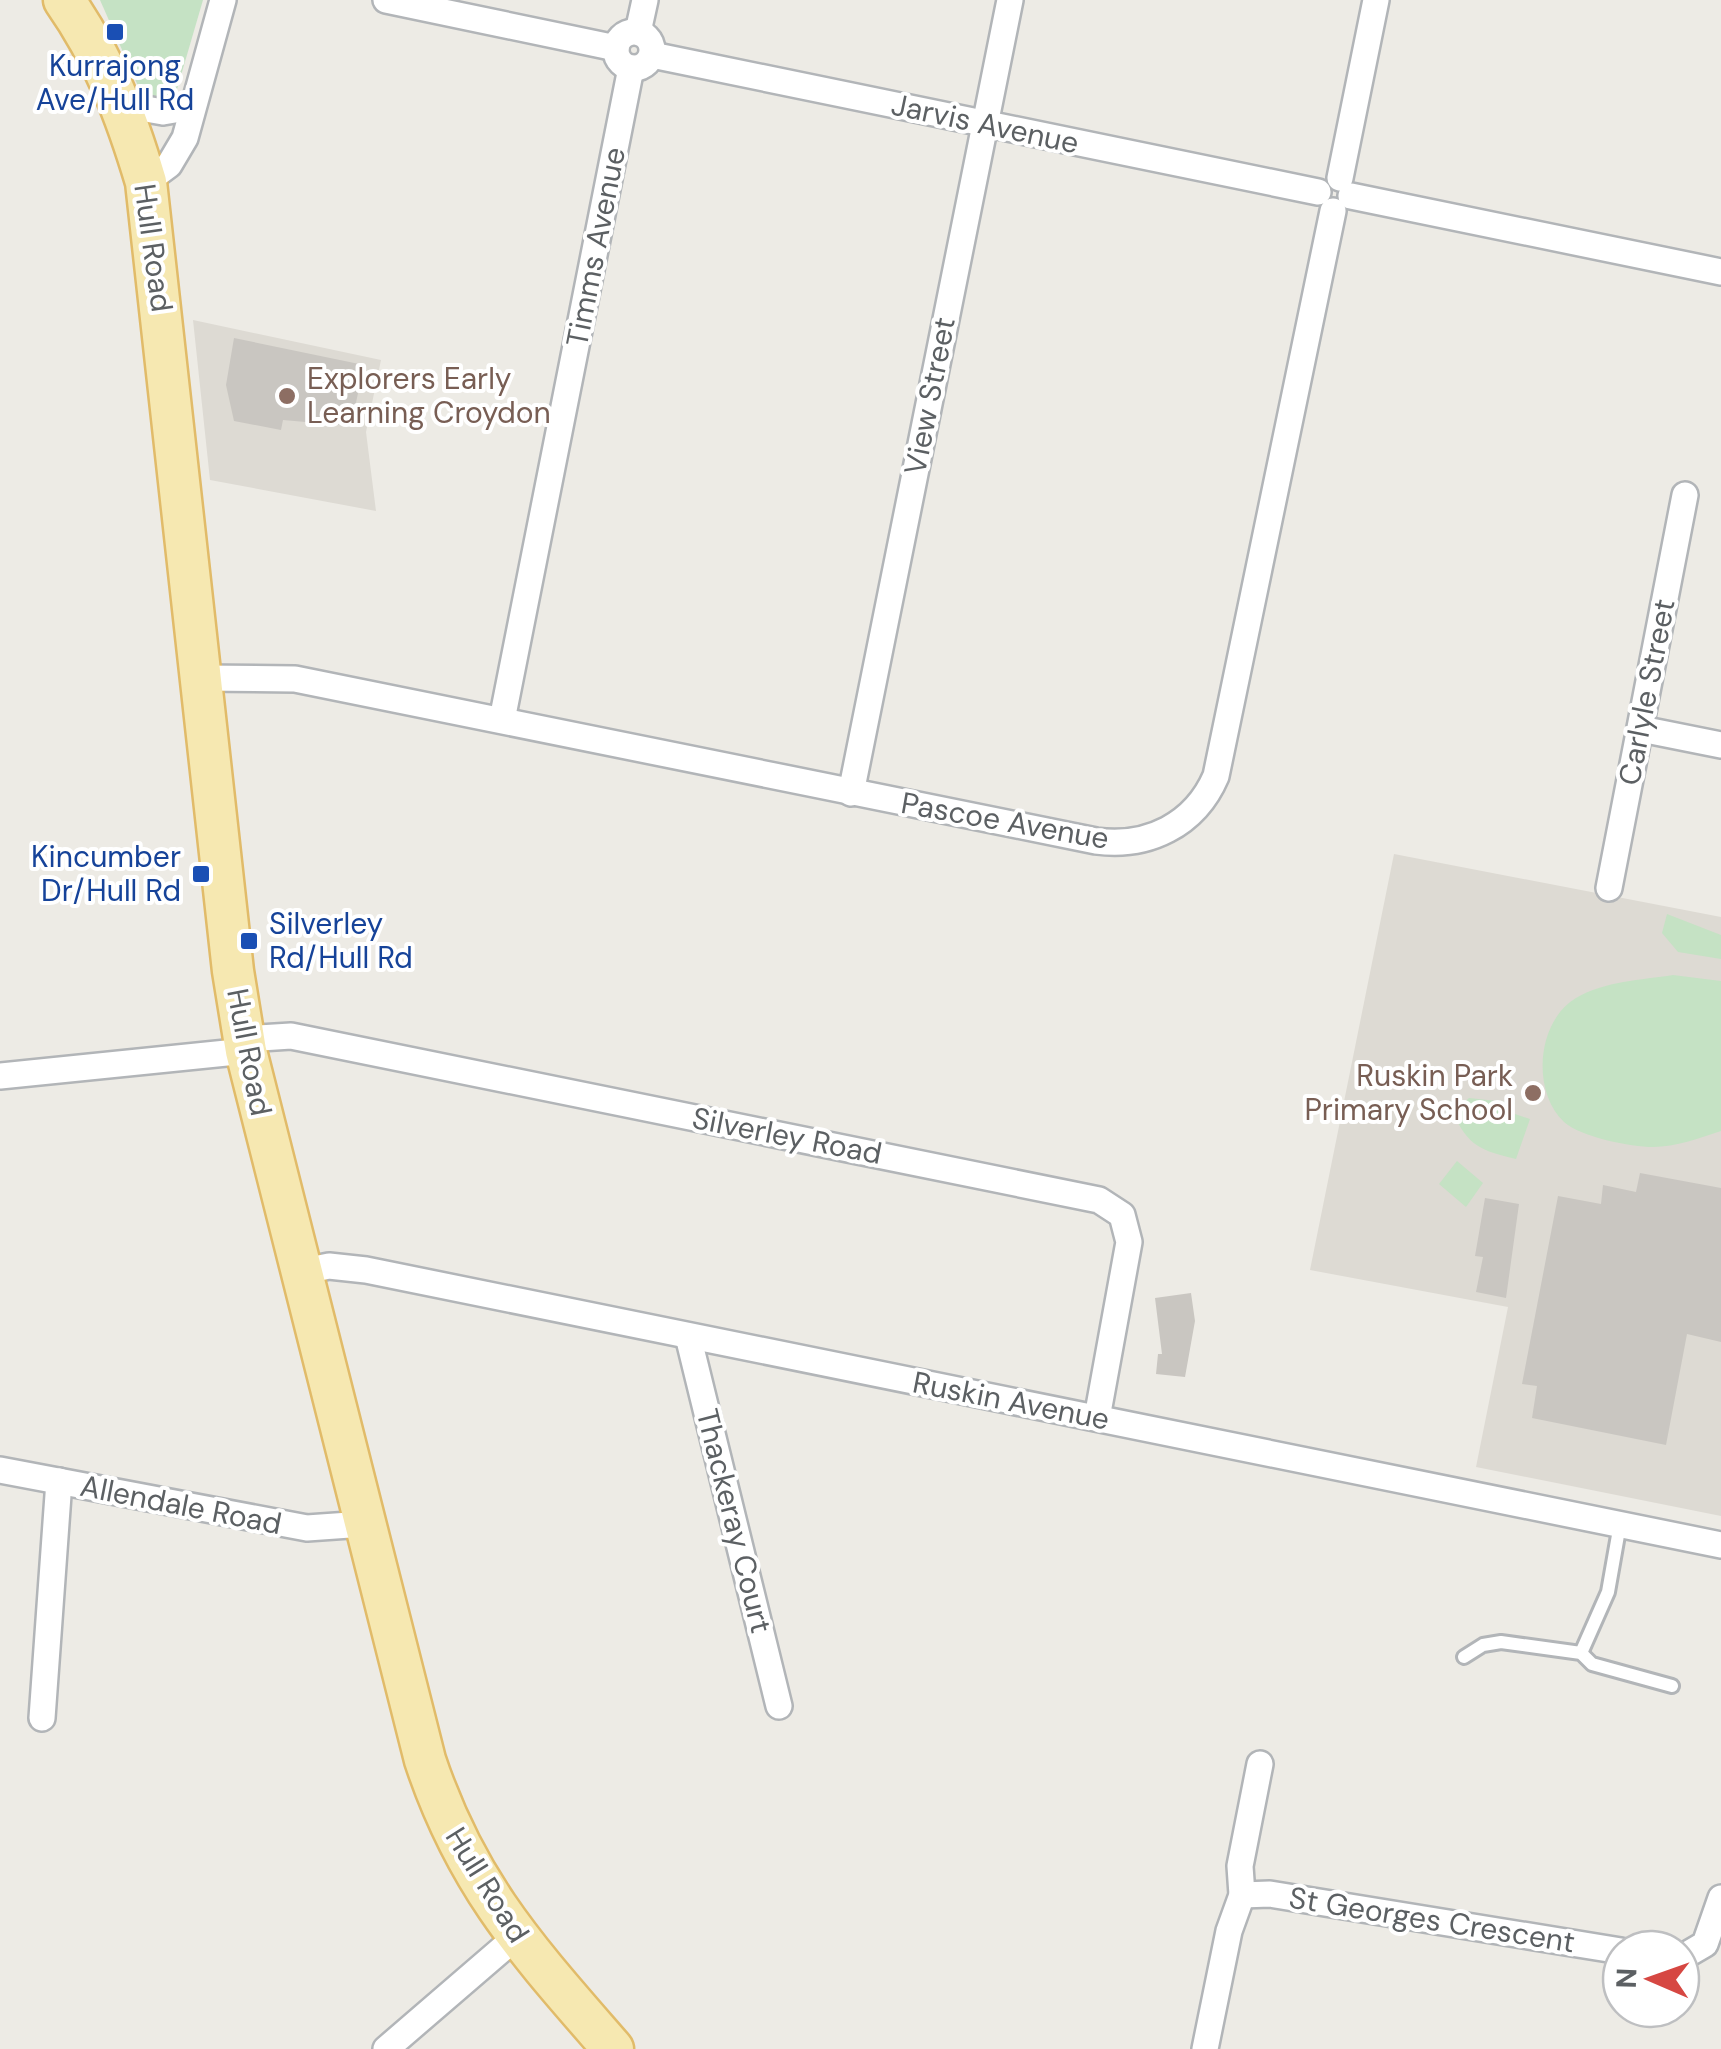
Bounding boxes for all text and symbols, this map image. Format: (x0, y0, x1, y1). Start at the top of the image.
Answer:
marker: Kurrajong Ave/Hull Rd (104, 21, 126, 43)
place label: Kurrajong Ave/Hull Rd (36, 46, 194, 119)
street label: Jarvis Avenue (888, 85, 1082, 162)
street label: Timms Avenue (557, 144, 634, 350)
street label: Hull Road (125, 181, 182, 314)
street label: View Street (895, 314, 964, 478)
place label: Explorers Early Learning Croydon (307, 359, 551, 432)
marker: Explorers Early Learning Croydon (276, 385, 298, 407)
street label: Carlyle Street (1609, 595, 1684, 788)
street label: Pascoe Avenue (898, 783, 1112, 858)
place label: Kincumber Dr/Hull Rd (31, 837, 181, 910)
marker: Kincumber Dr/Hull Rd (190, 863, 212, 885)
place label: Silverley Rd/Hull Rd (269, 904, 413, 977)
marker: Silverley Rd/Hull Rd (238, 930, 260, 952)
street label: Hull Road (218, 985, 281, 1119)
place label: Ruskin Park Primary School (1304, 1056, 1513, 1129)
marker: Ruskin Park Primary School (1522, 1082, 1544, 1104)
street label: Silverley Road (689, 1098, 885, 1173)
street label: Ruskin Avenue (909, 1362, 1113, 1439)
street label: Thackeray Court (688, 1405, 781, 1637)
street label: Allendale Road (77, 1466, 285, 1543)
street label: Hull Road (437, 1820, 538, 1950)
street label: St Georges Crescent (1286, 1878, 1578, 1961)
north arrow (1601, 1929, 1701, 2029)
text: N (1608, 1967, 1645, 1989)

